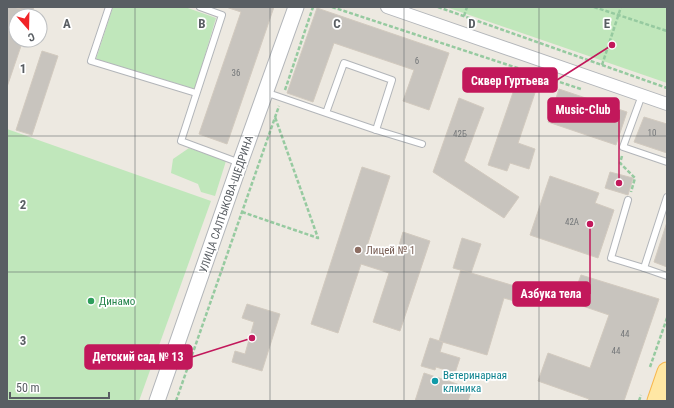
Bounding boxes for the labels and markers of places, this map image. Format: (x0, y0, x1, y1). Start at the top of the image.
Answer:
callout: Сквер Гуртьева (463, 68, 557, 92)
callout: Music-Club (548, 98, 619, 122)
place label: Лицей № 1 (366, 244, 415, 257)
marker: Лицей № 1 (353, 245, 363, 255)
callout: Азбука тела (513, 282, 590, 306)
place label: Динамо (99, 295, 136, 308)
marker: Динамо (86, 296, 96, 306)
callout: Детский сад № 13 (85, 345, 192, 369)
place label: Ветеринарная клиника (443, 369, 507, 395)
marker: Ветеринарная клиника (430, 376, 440, 386)

